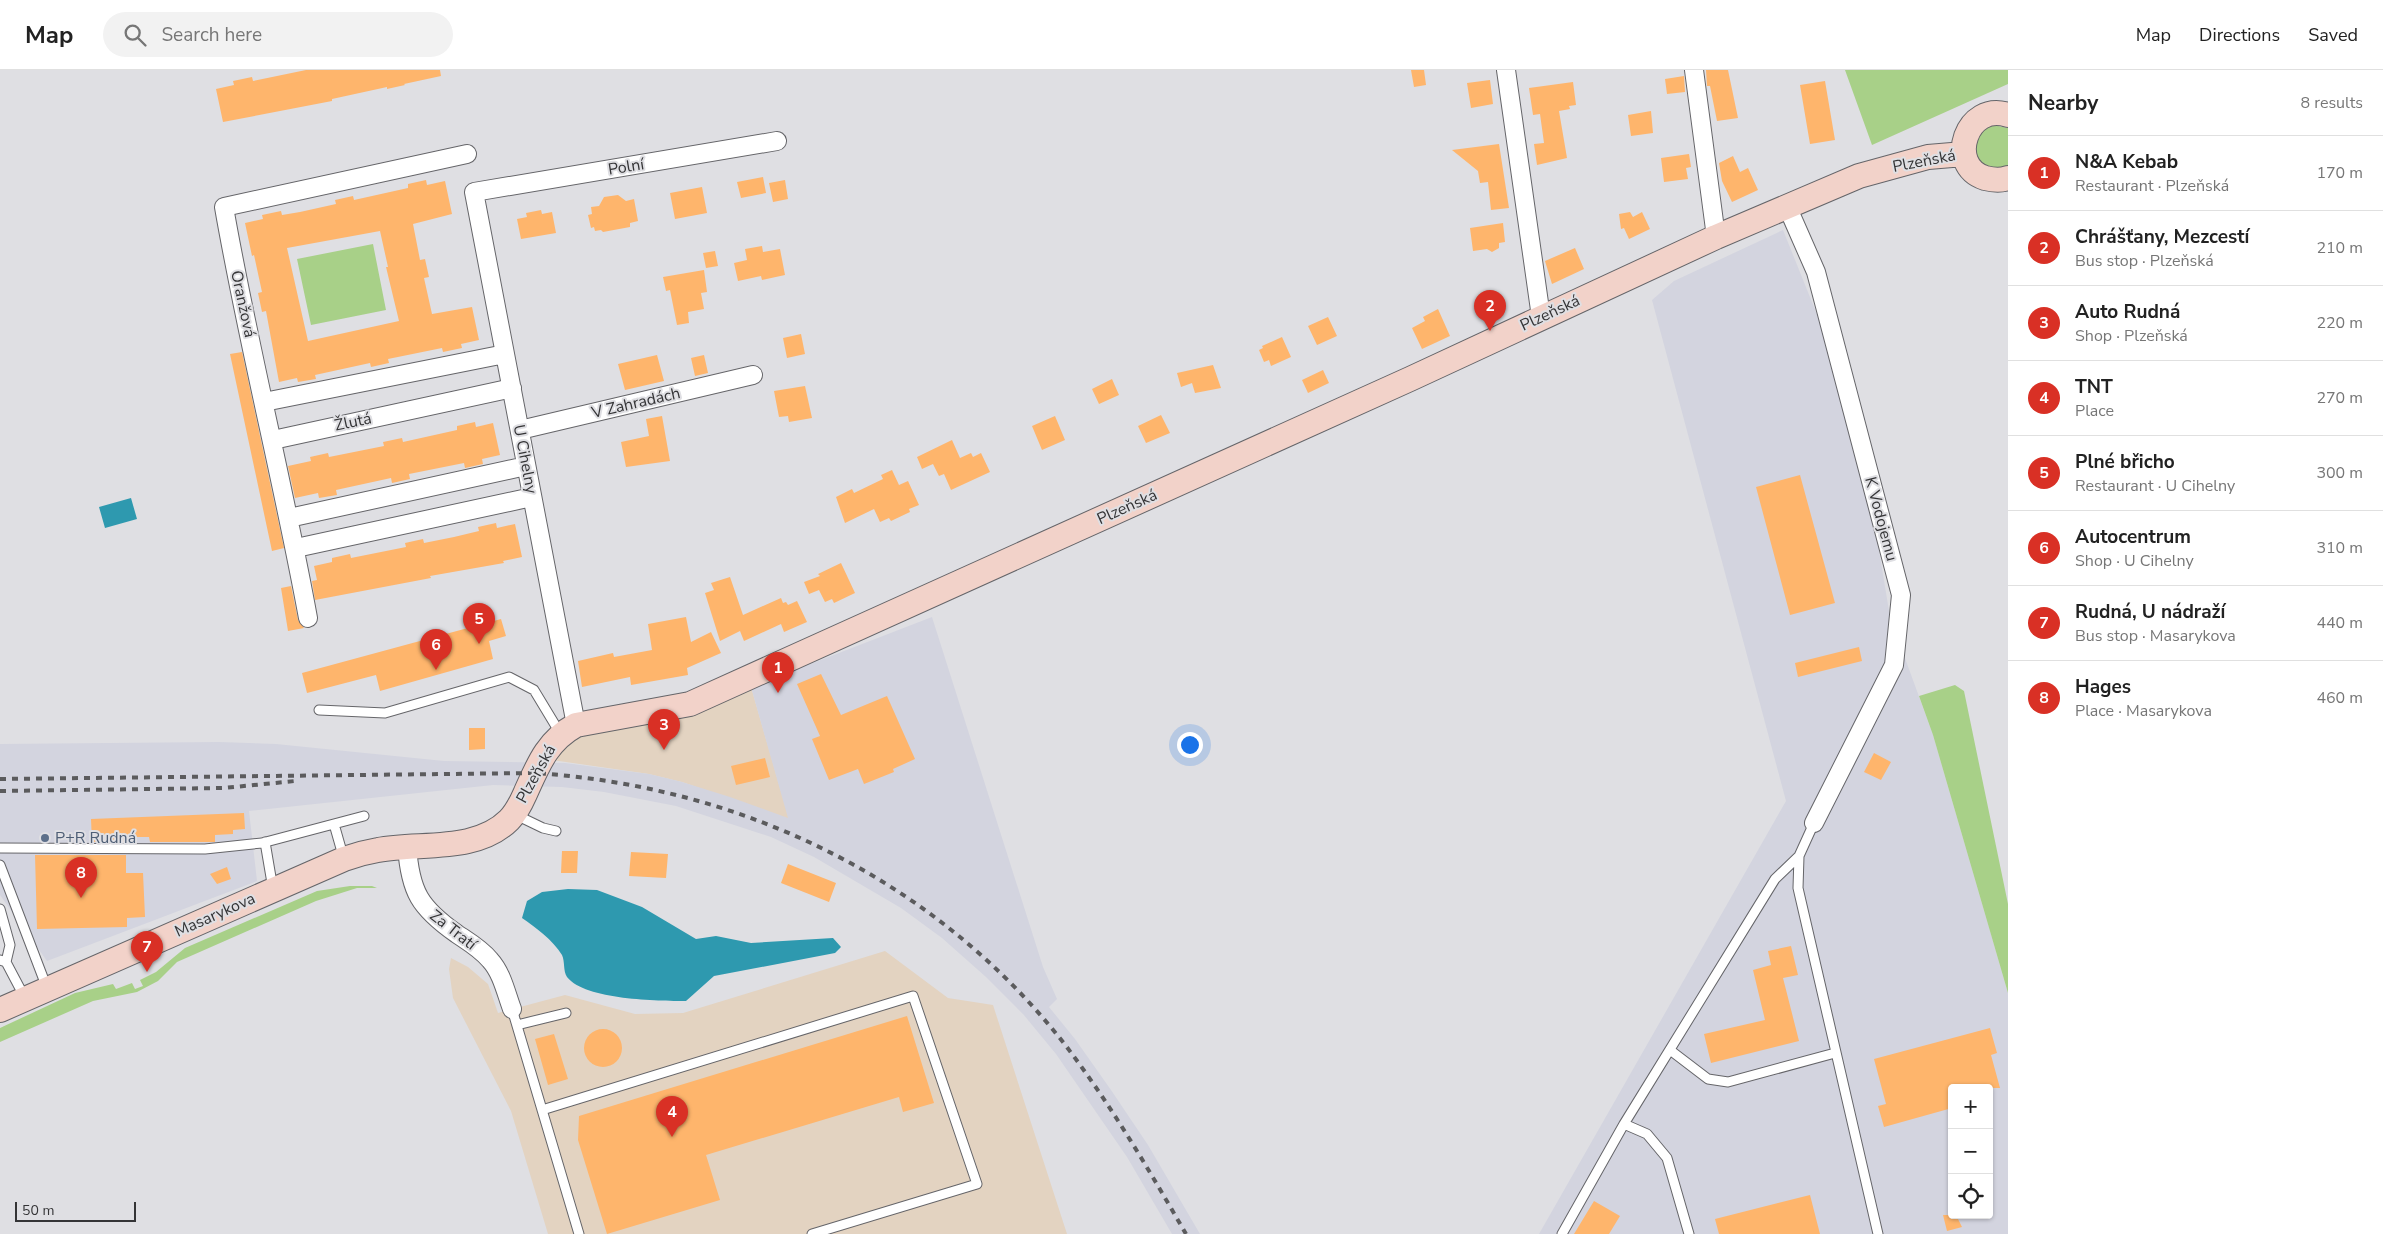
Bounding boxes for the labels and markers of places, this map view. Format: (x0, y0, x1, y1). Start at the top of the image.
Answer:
pin: 2 (1474, 290, 1506, 331)
pin: 5 (463, 603, 495, 644)
pin: 6 (420, 629, 452, 670)
pin: 1 (762, 652, 794, 693)
pin: 3 (648, 709, 680, 750)
place label: P+R Rudná (55, 827, 136, 849)
marker: P+R Rudná (39, 832, 51, 844)
pin: 8 (65, 857, 97, 898)
pin: 7 (131, 931, 163, 972)
pin: 4 (656, 1096, 688, 1137)

